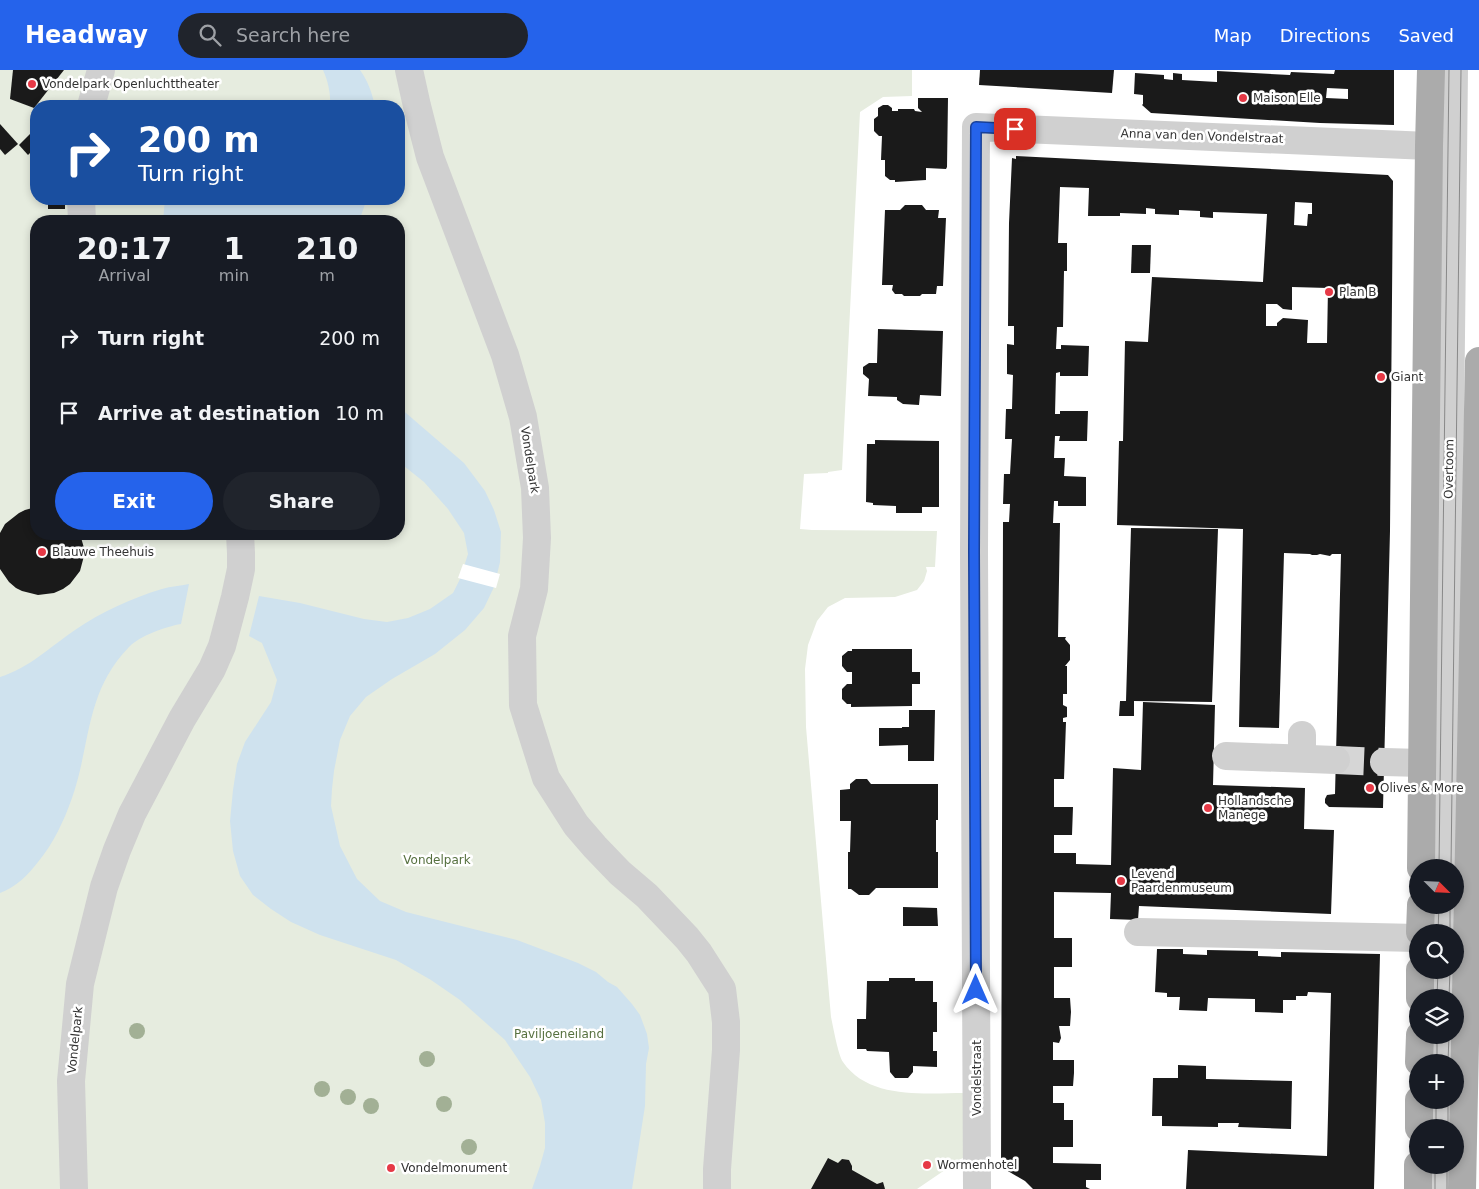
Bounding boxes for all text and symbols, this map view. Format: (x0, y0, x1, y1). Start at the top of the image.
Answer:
search box (178, 13, 528, 58)
text: Headway (25, 21, 148, 49)
icon: search (196, 21, 224, 49)
text: Search here (236, 24, 350, 46)
text: Map (1214, 25, 1252, 46)
text: Directions (1280, 25, 1370, 46)
text: Saved (1398, 25, 1454, 46)
place label: Vondelpark Openluchttheater (42, 77, 219, 91)
marker: Vondelpark Openluchttheater (26, 78, 38, 90)
place label: Maison Elle (1253, 91, 1321, 105)
marker: Maison Elle (1237, 92, 1249, 104)
pin (994, 108, 1036, 150)
icon: arrive (1001, 115, 1029, 143)
icon: right (55, 120, 120, 185)
text: 200 m (138, 120, 260, 160)
street label: Anna van den Vondelstraat (1120, 126, 1284, 146)
text: Turn right (138, 161, 243, 186)
text: 20:17 (77, 231, 172, 266)
text: 1 (223, 231, 244, 266)
text: 210 (296, 231, 358, 266)
text: Arrival (98, 266, 150, 285)
text: min (219, 266, 249, 285)
text: m (319, 266, 335, 285)
place label: Plan B (1339, 285, 1377, 299)
marker: Plan B (1323, 286, 1335, 298)
icon: right (55, 324, 83, 352)
text: Turn right (98, 327, 204, 349)
text: 200 m (319, 327, 380, 349)
place label: Giant (1391, 370, 1424, 384)
marker: Giant (1375, 371, 1387, 383)
icon: arrive (55, 399, 83, 427)
text: Arrive at destination (98, 402, 320, 424)
text: 10 m (335, 402, 384, 424)
street label: Vondelpark (518, 426, 542, 494)
street label: Overtoom (1441, 439, 1457, 499)
button: Exit (55, 472, 213, 530)
button: Share (223, 472, 380, 530)
place label: Blauwe Theehuis (52, 545, 154, 559)
marker: Blauwe Theehuis (36, 546, 48, 558)
place label: Olives & More (1380, 781, 1464, 795)
marker: Olives & More (1364, 782, 1376, 794)
place label: Hollandsche Manege (1218, 794, 1291, 822)
marker: Hollandsche Manege (1202, 802, 1214, 814)
park label: Vondelpark (403, 853, 471, 867)
north arrow (1409, 859, 1464, 914)
map controls (1409, 859, 1464, 1174)
place label: Levend Paardenmuseum (1131, 867, 1232, 895)
marker: Levend Paardenmuseum (1115, 875, 1127, 887)
button: search (1409, 924, 1464, 979)
position arrow (949, 963, 1001, 1015)
button: layers (1409, 989, 1464, 1044)
street label: Vondelpark (65, 1006, 85, 1074)
park label: Paviljoeneiland (514, 1027, 604, 1041)
street label: Vondelstraat (970, 1040, 984, 1116)
button: + (1409, 1054, 1464, 1109)
button: − (1409, 1119, 1464, 1174)
place label: Wormenhotel (937, 1158, 1017, 1172)
marker: Wormenhotel (921, 1159, 933, 1171)
place label: Vondelmonument (401, 1161, 507, 1175)
marker: Vondelmonument (385, 1162, 397, 1174)

